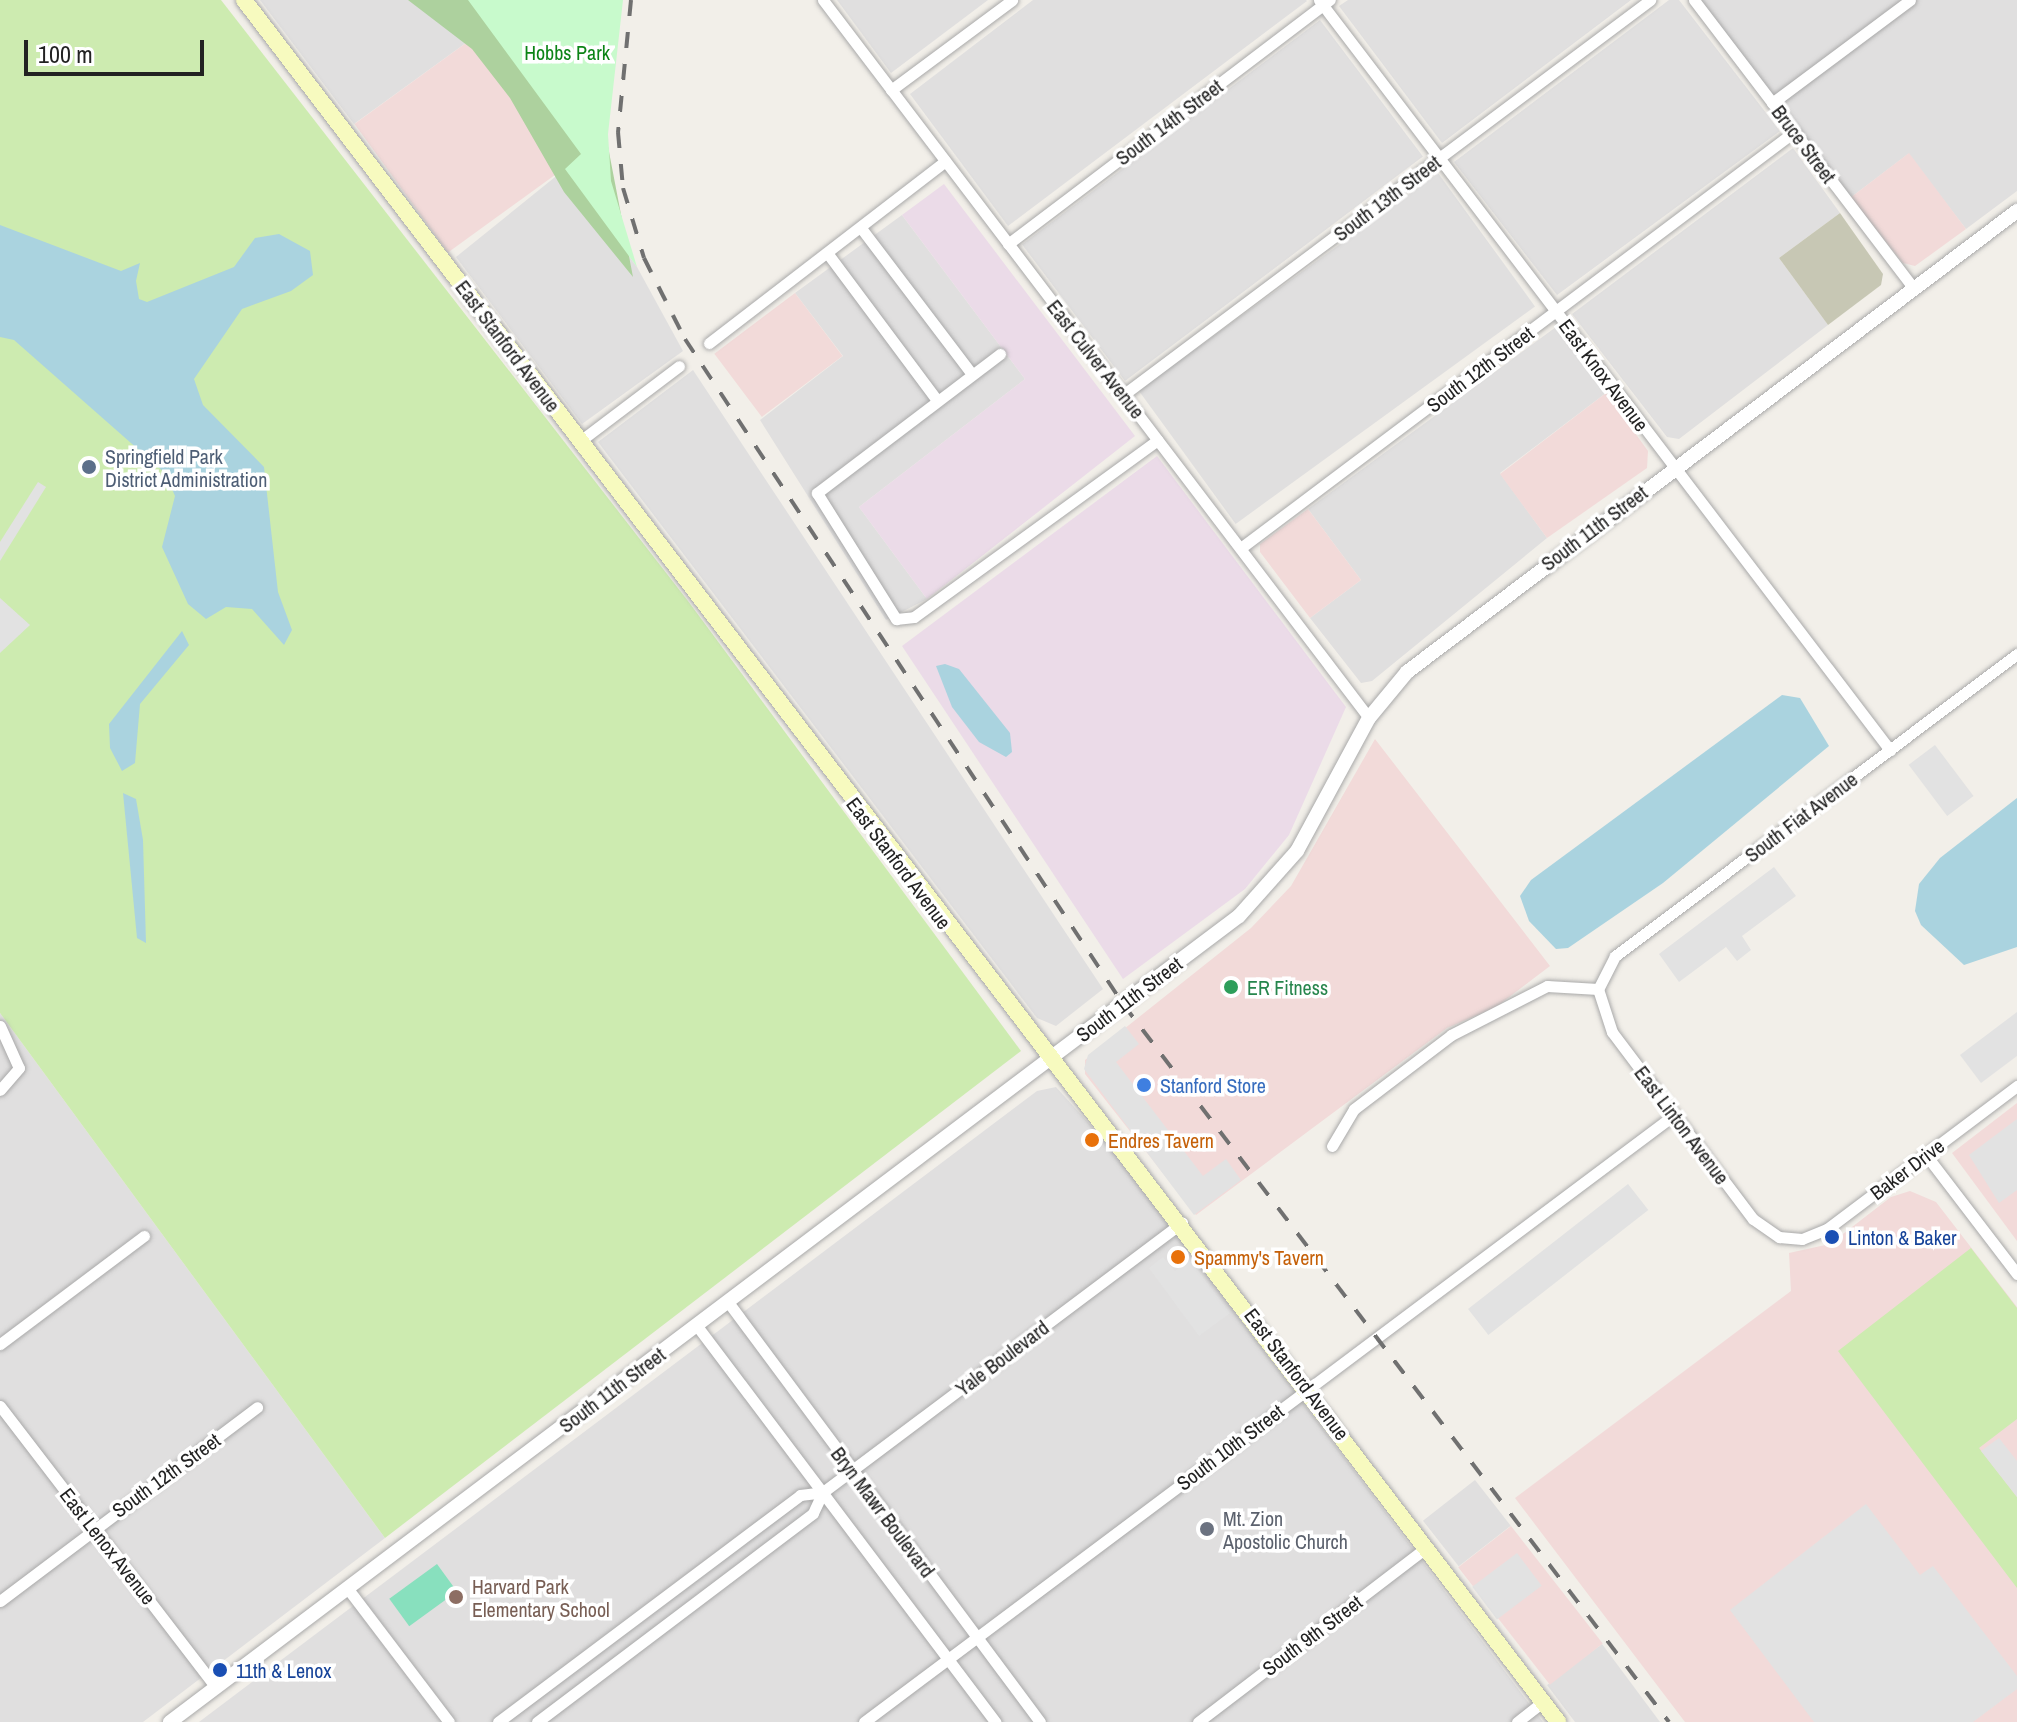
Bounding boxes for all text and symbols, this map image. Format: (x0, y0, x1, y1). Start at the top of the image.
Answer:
scale bar (28, 24, 208, 74)
text: 100 m (38, 38, 93, 70)
park label: Hobbs Park (524, 40, 610, 64)
street label: South 14th Street (1111, 74, 1227, 170)
street label: Bruce Street (1767, 100, 1841, 188)
street label: South 13th Street (1329, 150, 1445, 246)
street label: East Stanford Avenue (450, 275, 566, 417)
street label: East Culver Avenue (1042, 295, 1150, 423)
street label: East Knox Avenue (1554, 314, 1654, 436)
street label: South 12th Street (1422, 321, 1538, 417)
place label: Springfield Park District Administration (105, 444, 268, 491)
marker: Springfield Park District Administration (80, 458, 98, 476)
street label: South 11th Street (1536, 480, 1652, 576)
street label: South Fiat Avenue (1740, 767, 1862, 867)
street label: East Stanford Avenue (841, 792, 957, 934)
street label: South 11th Street (1071, 951, 1187, 1047)
place label: ER Fitness (1247, 975, 1328, 999)
marker: ER Fitness (1222, 978, 1240, 996)
street label: East Linton Avenue (1629, 1061, 1735, 1189)
place label: Stanford Store (1160, 1073, 1266, 1097)
marker: Stanford Store (1135, 1076, 1153, 1094)
place label: Endres Tavern (1108, 1128, 1214, 1152)
marker: Endres Tavern (1083, 1131, 1101, 1149)
street label: Baker Drive (1865, 1133, 1949, 1205)
place label: Linton & Baker (1848, 1225, 1956, 1249)
marker: Linton & Baker (1823, 1228, 1841, 1246)
place label: Spammy's Tavern (1194, 1245, 1324, 1269)
marker: Spammy's Tavern (1169, 1248, 1187, 1266)
street label: East Stanford Avenue (1239, 1303, 1355, 1445)
street label: Yale Boulevard (951, 1315, 1053, 1401)
street label: South 11th Street (554, 1342, 670, 1438)
street label: South 10th Street (1172, 1399, 1288, 1495)
street label: South 12th Street (107, 1428, 225, 1522)
street label: Bryn Mawr Boulevard (826, 1442, 940, 1582)
street label: East Lenox Avenue (55, 1483, 161, 1609)
place label: Mt. Zion Apostolic Church (1223, 1506, 1348, 1553)
marker: Mt. Zion Apostolic Church (1198, 1520, 1216, 1538)
place label: Harvard Park Elementary School (472, 1574, 610, 1621)
marker: Harvard Park Elementary School (447, 1588, 465, 1606)
street label: South 9th Street (1257, 1590, 1367, 1680)
place label: 11th & Lenox (236, 1658, 331, 1682)
marker: 11th & Lenox (211, 1661, 229, 1679)

